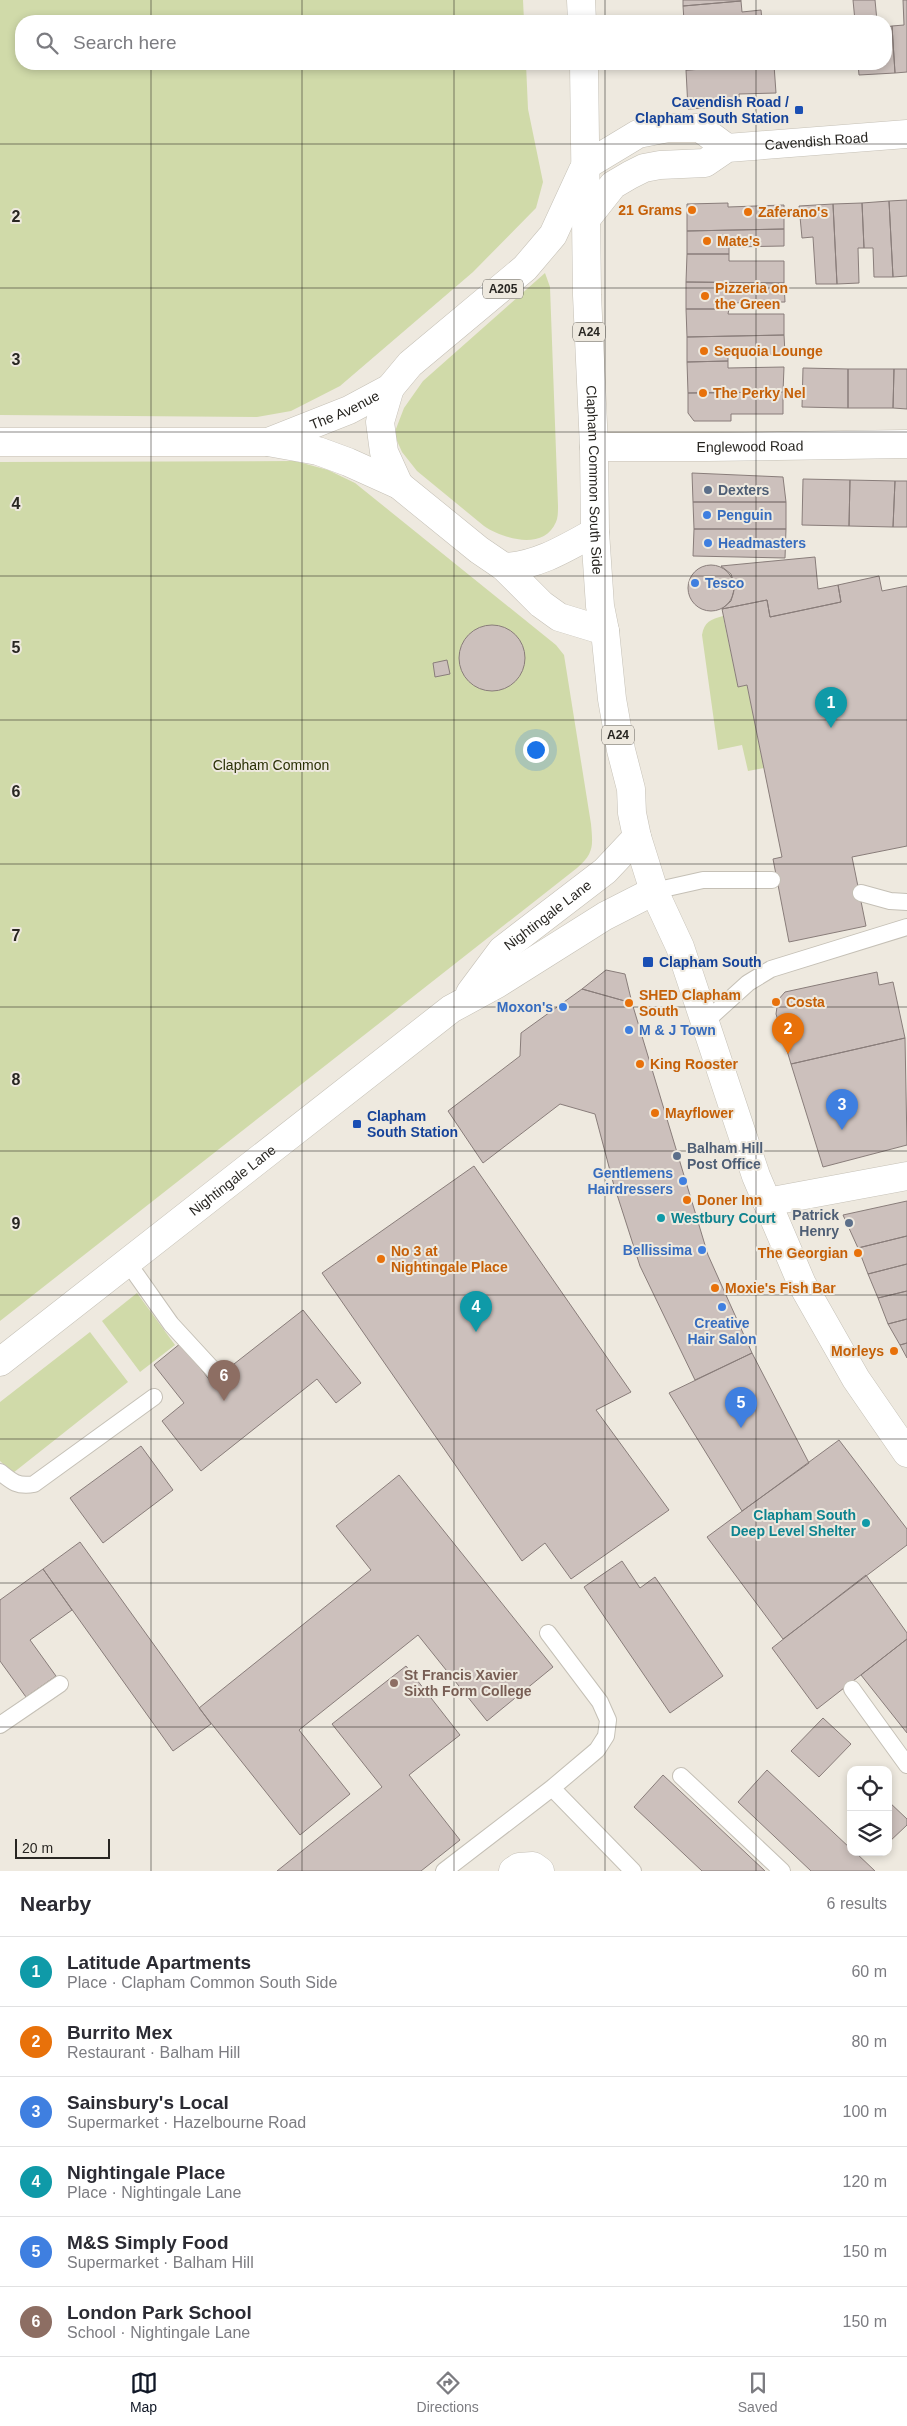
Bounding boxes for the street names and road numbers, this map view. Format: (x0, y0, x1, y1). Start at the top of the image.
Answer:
street label: Cavendish Road (764, 129, 869, 153)
road number: A205 (483, 280, 523, 298)
road number: A24 (573, 322, 605, 342)
street label: Clapham Common South Side (583, 385, 606, 575)
street label: The Avenue (308, 387, 382, 433)
street label: Englewood Road (697, 438, 803, 455)
road number: A24 (602, 726, 634, 744)
street label: Nightingale Lane (501, 877, 594, 953)
street label: Nightingale Lane (186, 1141, 279, 1219)

